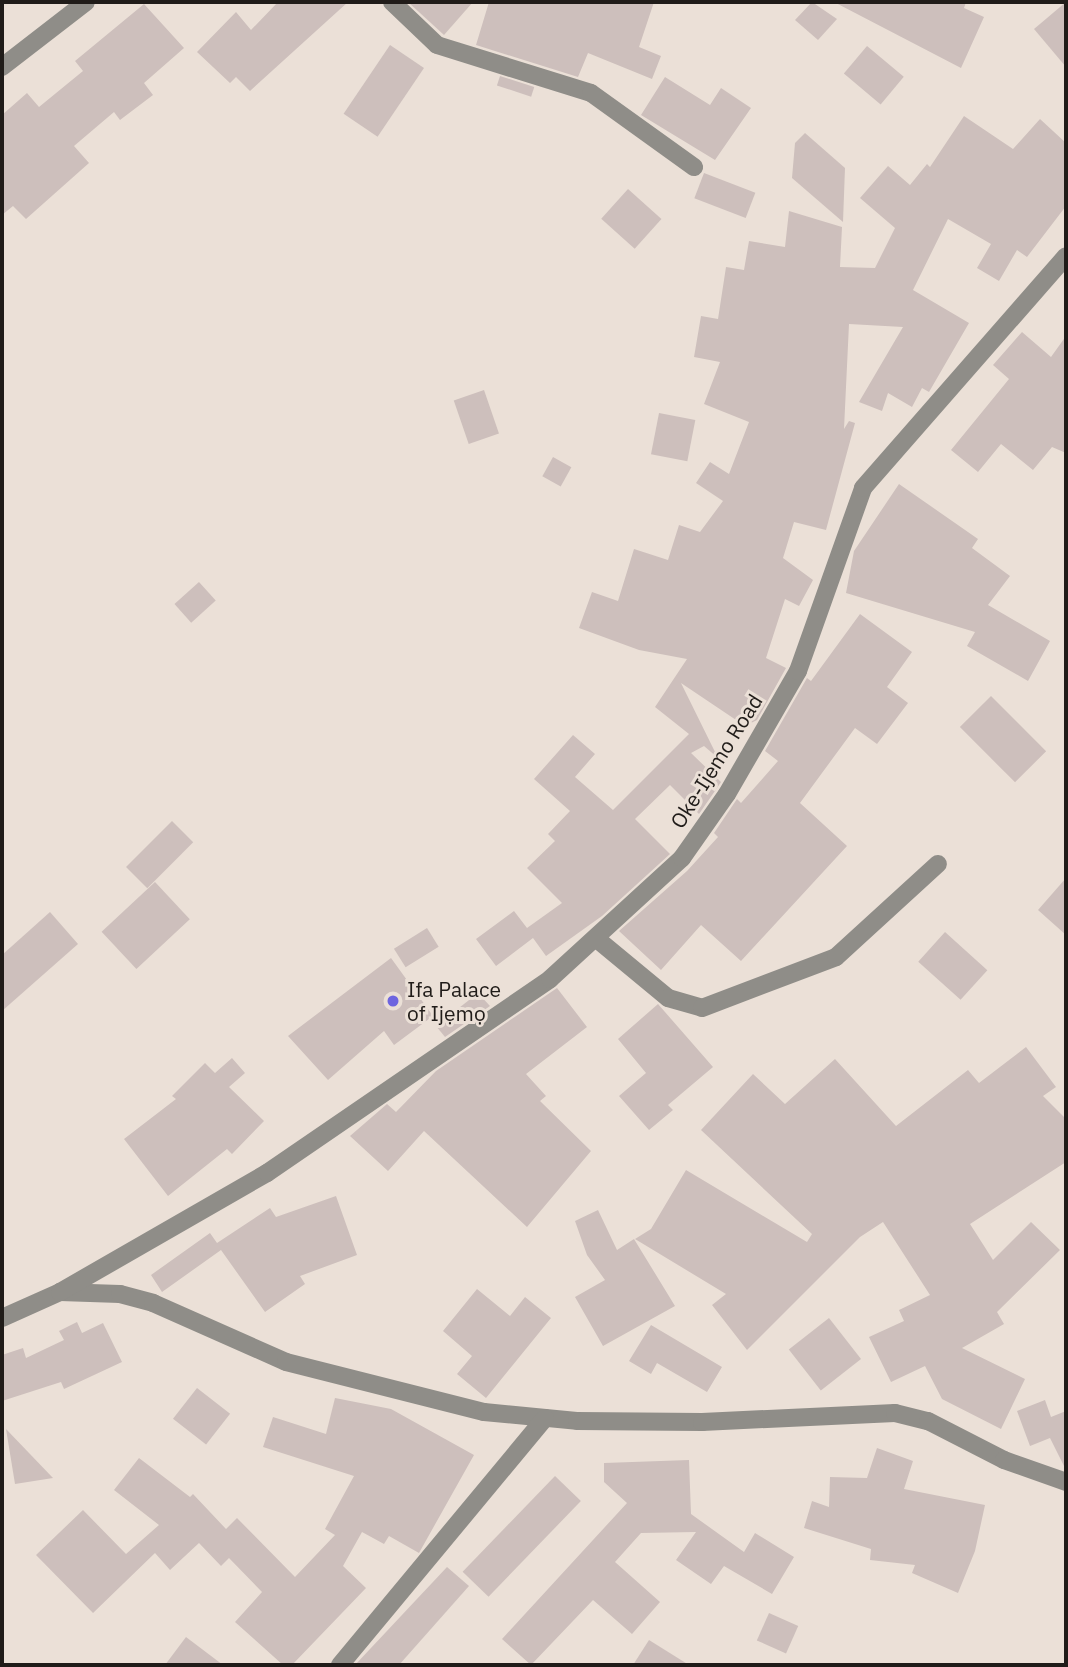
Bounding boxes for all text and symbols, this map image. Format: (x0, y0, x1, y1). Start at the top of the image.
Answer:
street label: Oke-Ijemo Road (665, 689, 767, 833)
place label: Ifa Palace of Ijẹmọ (407, 976, 501, 1026)
marker: Ifa Palace of Ijẹmọ (385, 993, 401, 1009)

